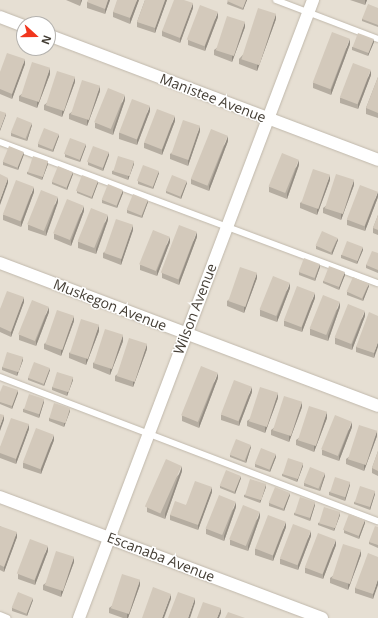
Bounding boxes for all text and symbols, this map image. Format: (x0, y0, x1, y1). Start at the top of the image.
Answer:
north arrow (16, 16, 56, 56)
text: N (38, 33, 55, 47)
street label: Manistee Avenue (158, 70, 268, 126)
street label: Wilson Avenue (170, 261, 220, 357)
street label: Muskegon Avenue (51, 276, 169, 334)
street label: Escanaba Avenue (105, 529, 217, 585)

